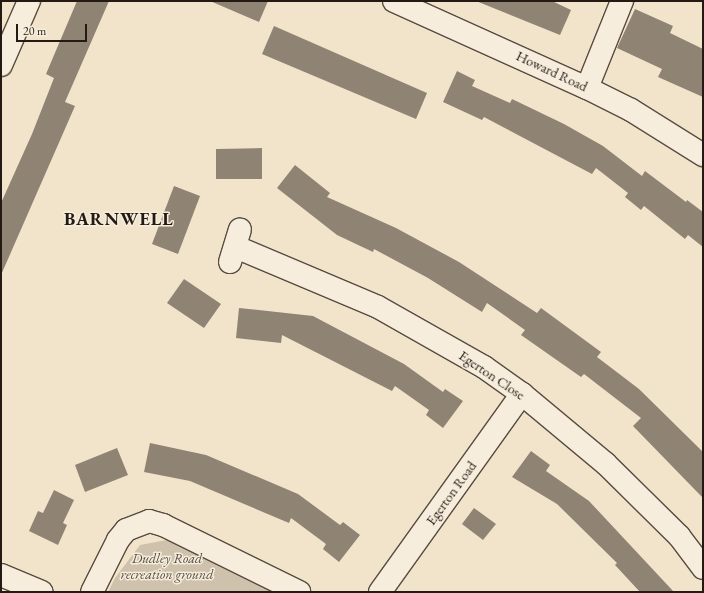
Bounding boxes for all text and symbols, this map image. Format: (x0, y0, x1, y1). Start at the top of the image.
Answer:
scale bar (18, 16, 89, 42)
text: 20 m (23, 23, 46, 39)
street label: Howard Road (514, 47, 590, 95)
district label: BARNWELL (64, 208, 174, 230)
street label: Egerton Close (456, 347, 528, 403)
street label: Egerton Road (422, 458, 480, 528)
park label: Dudley Road recreation ground (121, 550, 213, 582)

